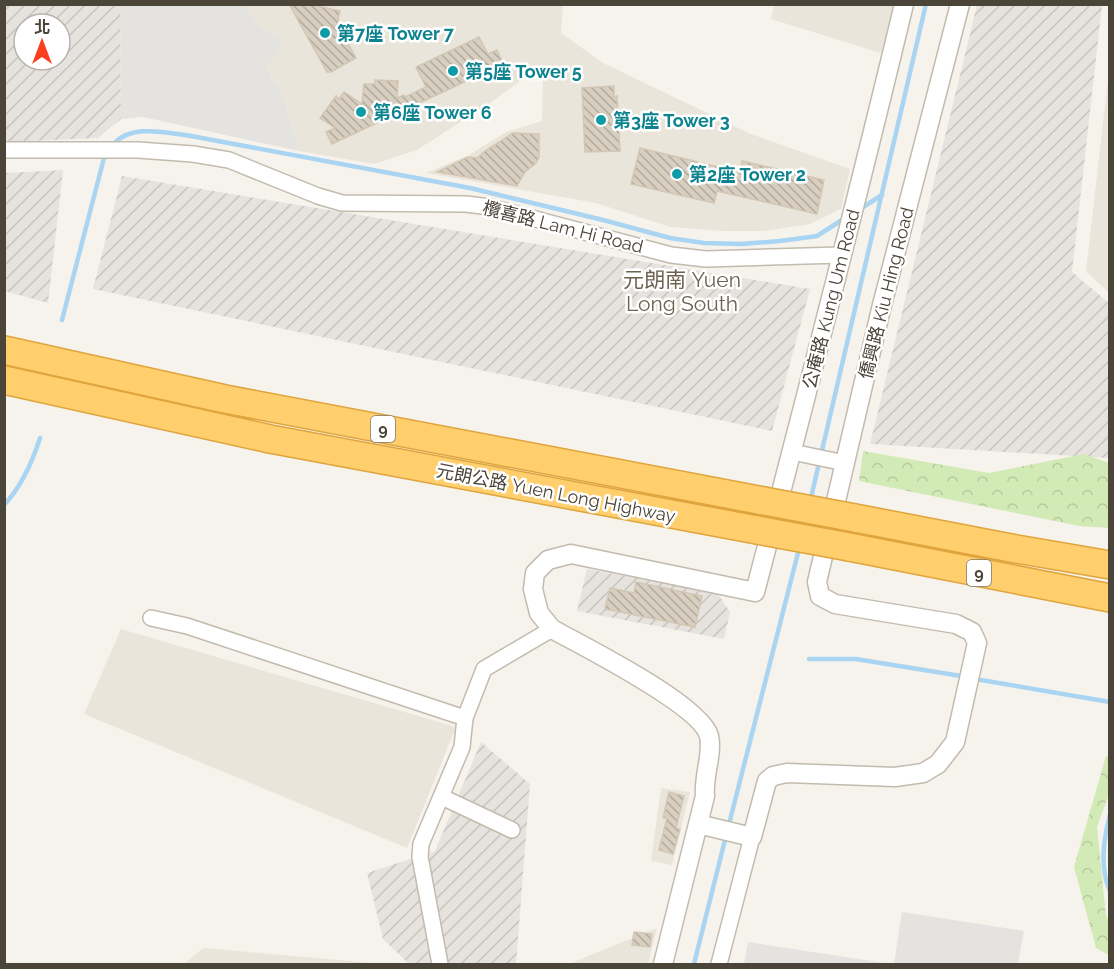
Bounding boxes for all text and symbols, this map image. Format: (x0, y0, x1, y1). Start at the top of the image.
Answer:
north arrow (12, 12, 72, 72)
text: 北 (34, 18, 50, 37)
place label: 第7座 Tower 7 (337, 23, 455, 44)
marker: 第7座 Tower 7 (318, 26, 332, 40)
place label: 第5座 Tower 5 (465, 61, 582, 82)
marker: 第5座 Tower 5 (446, 64, 460, 78)
place label: 第6座 Tower 6 (373, 102, 492, 123)
marker: 第6座 Tower 6 (354, 105, 368, 119)
place label: 第3座 Tower 3 (613, 110, 730, 131)
marker: 第3座 Tower 3 (594, 113, 608, 127)
place label: 第2座 Tower 2 (689, 164, 806, 185)
marker: 第2座 Tower 2 (670, 167, 684, 181)
street label: 欖喜路 Lam Hi Road (480, 197, 646, 257)
street label: 僑興路 Kiu Hing Road (855, 205, 917, 381)
street label: 公庵路 Kung Um Road (798, 207, 864, 391)
district label: 元朗南 Yuen Long South (623, 267, 741, 316)
road number: 9 (371, 416, 395, 442)
street label: 元朗公路 Yuen Long Highway (435, 460, 678, 527)
road number: 9 (967, 560, 991, 586)

